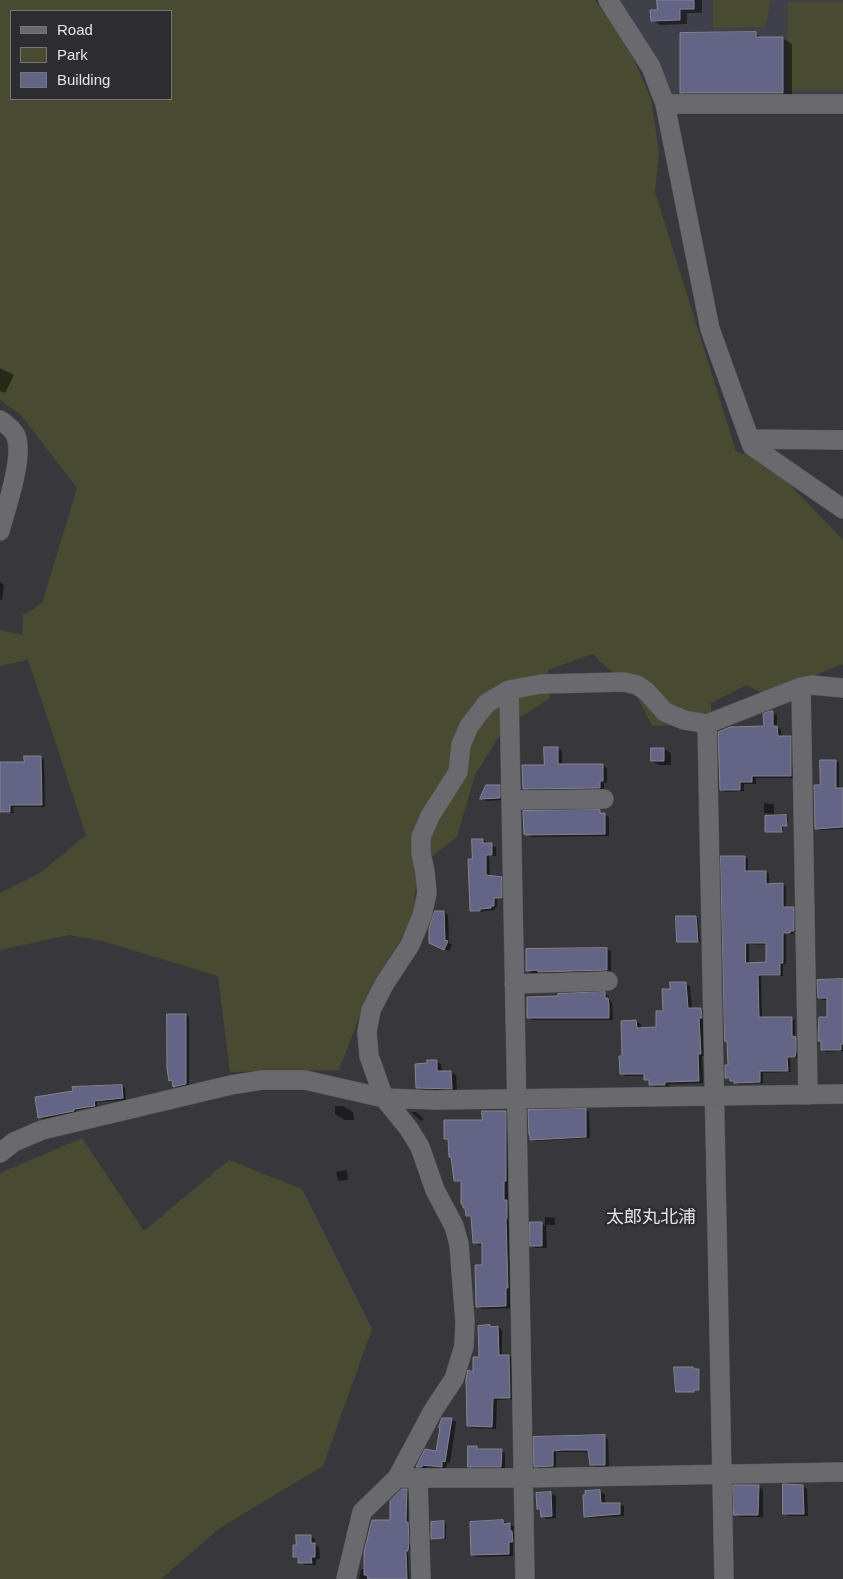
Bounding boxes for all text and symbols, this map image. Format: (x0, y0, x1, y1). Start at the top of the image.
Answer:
legend (10, 10, 172, 100)
text: Road (57, 21, 93, 38)
text: Park (57, 46, 88, 63)
text: Building (57, 71, 110, 88)
district label: 太郎丸北浦 (606, 1207, 696, 1229)

